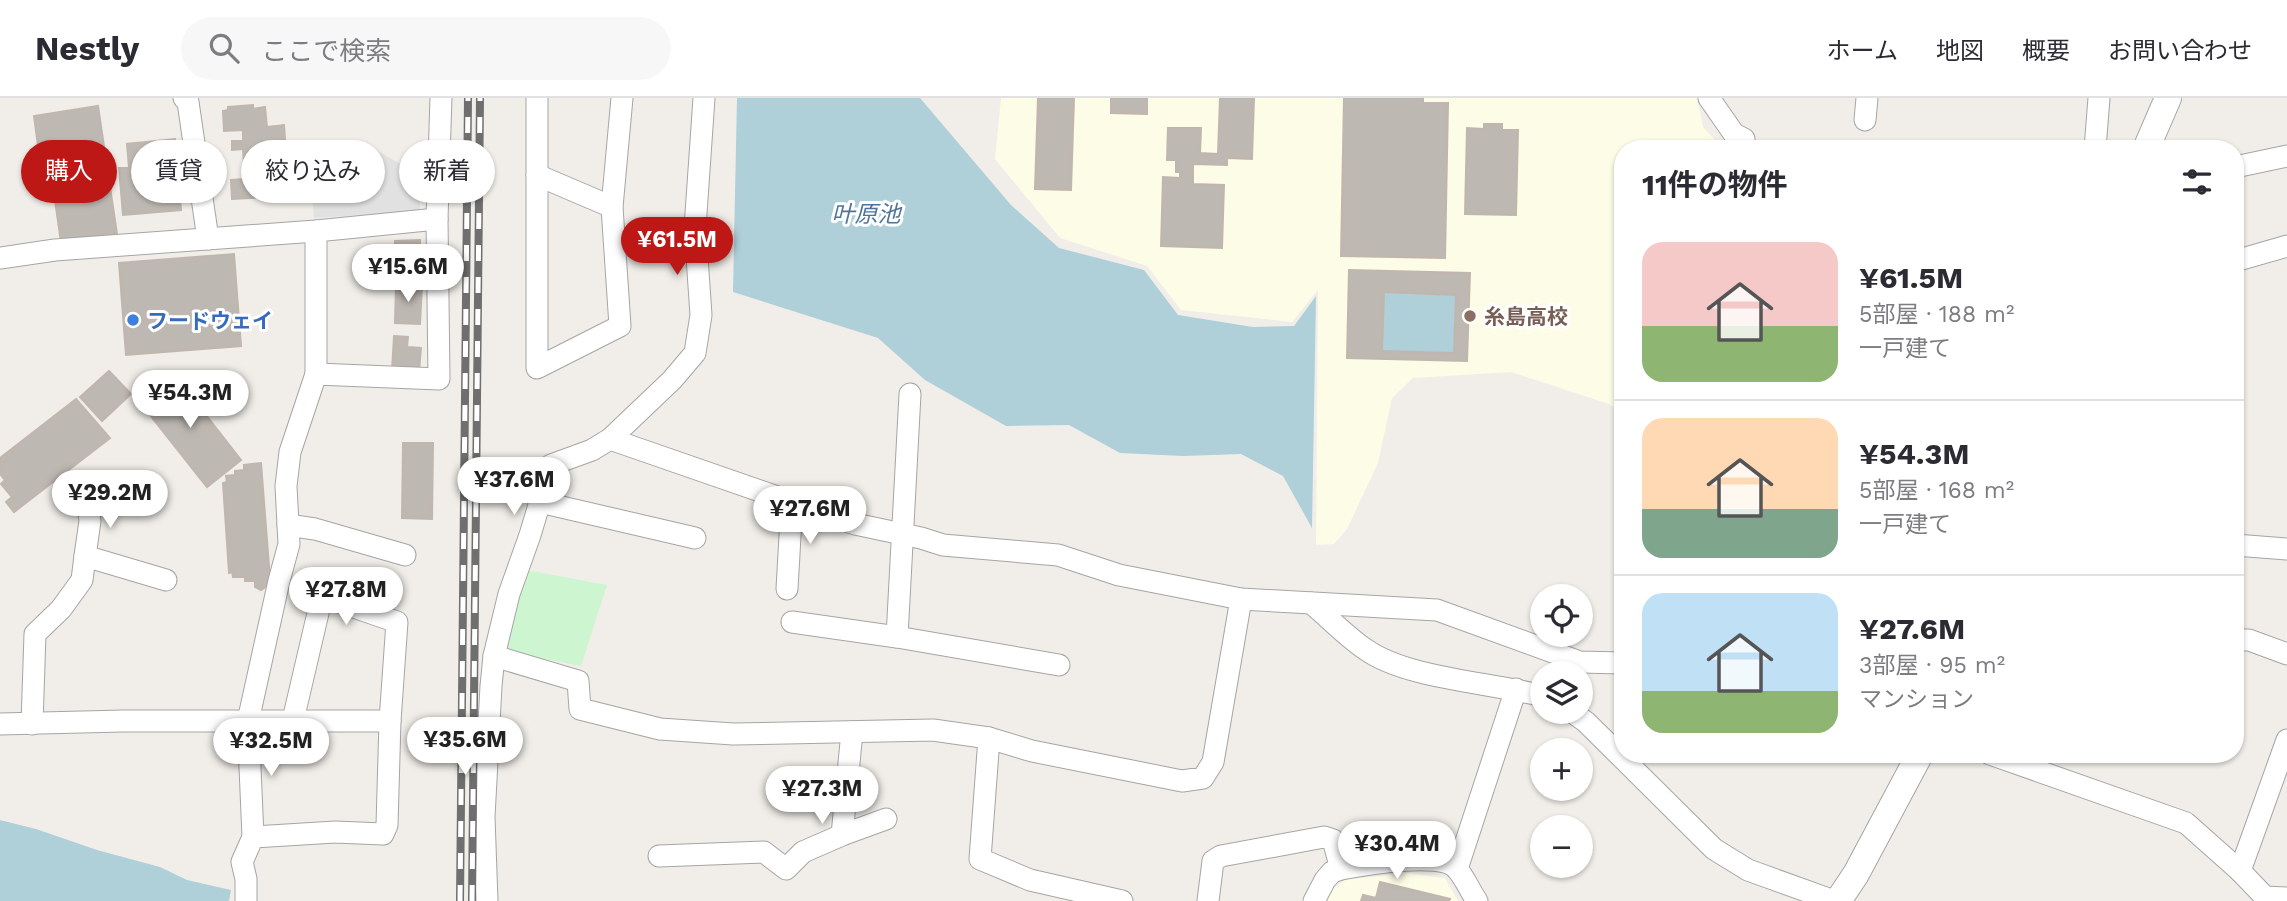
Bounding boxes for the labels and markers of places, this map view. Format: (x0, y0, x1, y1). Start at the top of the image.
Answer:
pin: ¥61.5M (620, 218, 734, 277)
pin: ¥15.6M (351, 244, 465, 304)
place label: 糸島高校 (1484, 304, 1568, 329)
place label: フードウェイ (147, 308, 273, 333)
marker: 糸島高校 (1462, 308, 1478, 324)
marker: フードウェイ (125, 312, 141, 328)
pin: ¥54.3M (133, 370, 247, 430)
pin: ¥37.6M (457, 458, 571, 517)
pin: ¥29.2M (53, 470, 167, 530)
pin: ¥27.6M (753, 486, 867, 546)
pin: ¥27.8M (289, 568, 403, 627)
pin: ¥32.5M (214, 718, 328, 778)
pin: ¥35.6M (408, 718, 522, 777)
pin: ¥27.3M (765, 766, 879, 826)
pin: ¥30.4M (1340, 822, 1454, 881)

